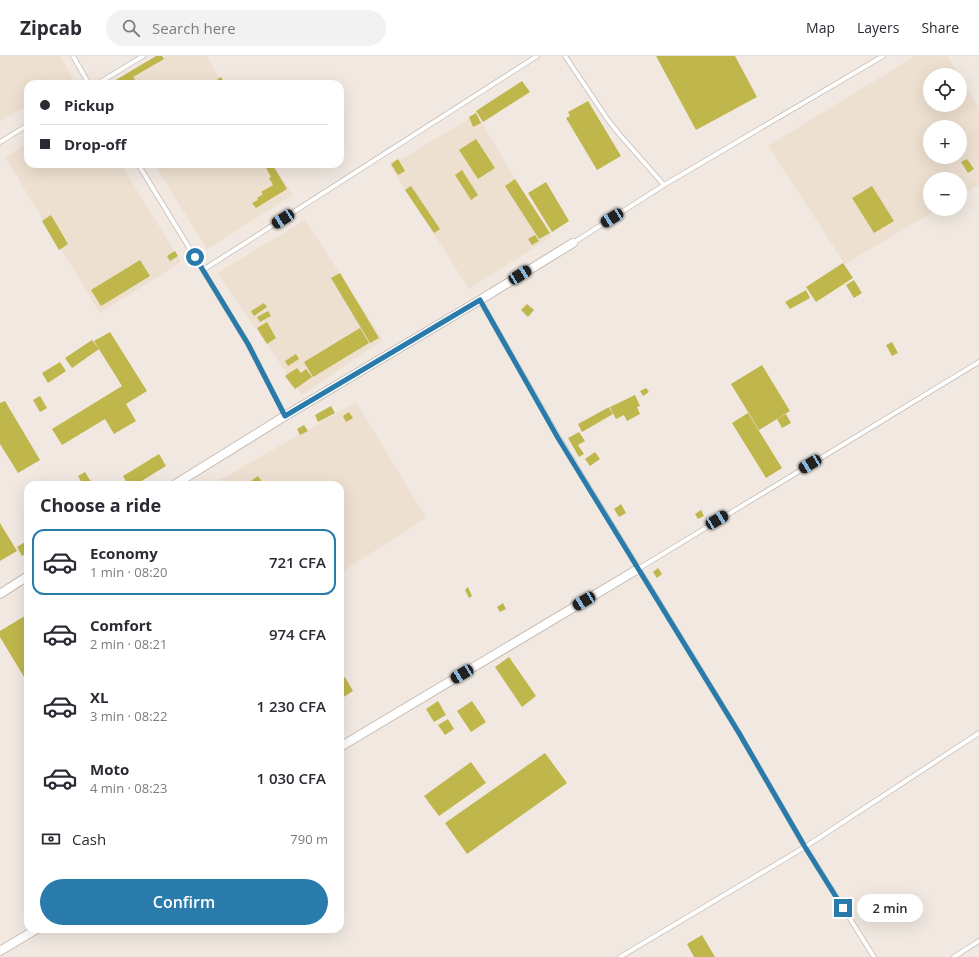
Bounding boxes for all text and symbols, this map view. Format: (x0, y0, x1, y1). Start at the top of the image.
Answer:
search box (106, 10, 386, 46)
text: Zipcab (20, 15, 82, 41)
icon: search (120, 17, 142, 39)
text: Search here (152, 18, 236, 38)
text: Map (806, 18, 835, 37)
text: Layers (857, 18, 899, 37)
text: Share (921, 18, 959, 37)
map controls (923, 68, 967, 216)
button: locate (923, 68, 967, 112)
text: Pickup (64, 95, 114, 115)
button: + (923, 120, 967, 164)
text: Drop-off (64, 134, 126, 154)
button: − (923, 172, 967, 216)
car (270, 207, 296, 231)
car (599, 207, 625, 229)
route start (186, 248, 204, 266)
car (507, 264, 533, 286)
car (797, 453, 823, 475)
text: Choose a ride (40, 493, 161, 517)
car (704, 509, 730, 531)
text: Economy (90, 543, 158, 563)
icon: car (42, 544, 78, 580)
text: 721 CFA (269, 552, 326, 572)
text: 1 min · 08:20 (90, 563, 167, 581)
car (571, 590, 597, 612)
text: Comfort (90, 615, 152, 635)
icon: car (42, 616, 78, 652)
text: 974 CFA (269, 624, 326, 644)
text: 2 min · 08:21 (90, 635, 167, 653)
car (449, 663, 475, 685)
text: XL (90, 687, 108, 707)
icon: car (42, 688, 78, 724)
text: 1 230 CFA (256, 696, 326, 716)
text: 3 min · 08:22 (90, 707, 167, 725)
text: Moto (90, 759, 129, 779)
icon: car (42, 760, 78, 796)
text: 1 030 CFA (256, 768, 326, 788)
text: 4 min · 08:23 (90, 779, 167, 797)
icon: cash (40, 828, 62, 850)
text: Cash (72, 829, 106, 849)
text: 790 m (290, 830, 328, 848)
button: Confirm (40, 879, 328, 925)
callout: 2 min (857, 894, 923, 922)
route end (834, 899, 852, 917)
text: 2 min (872, 899, 908, 917)

